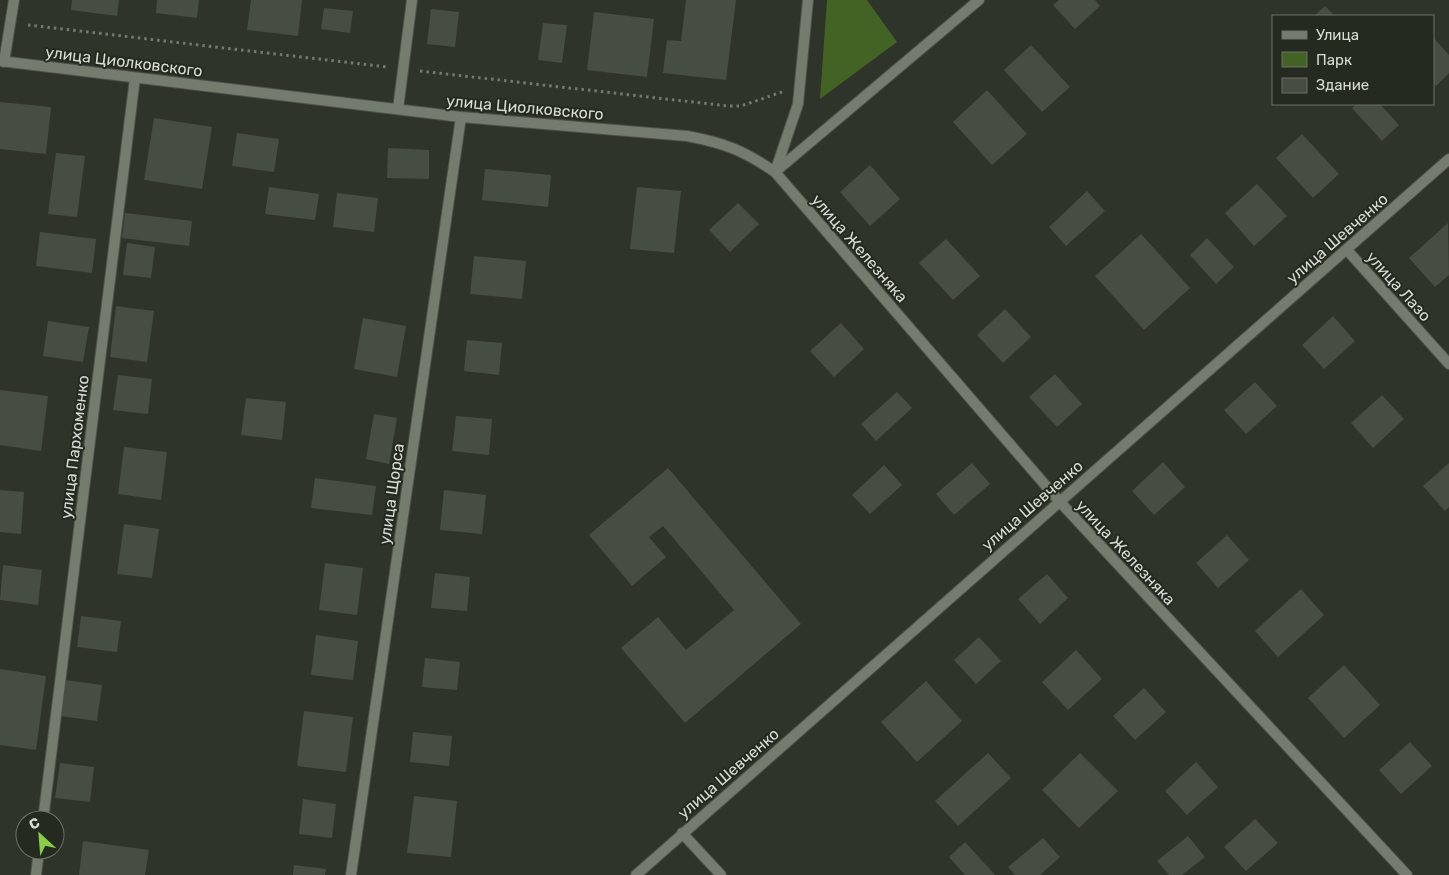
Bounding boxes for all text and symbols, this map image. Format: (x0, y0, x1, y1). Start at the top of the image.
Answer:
legend (1272, 15, 1434, 105)
text: Улица (1316, 26, 1359, 44)
street label: улица Циолковского (44, 42, 204, 81)
text: Парк (1316, 51, 1352, 69)
text: Здание (1316, 76, 1369, 94)
street label: улица Циолковского (445, 91, 605, 124)
street label: улица Шевченко (1283, 189, 1392, 288)
street label: улица Железняка (808, 190, 912, 306)
street label: улица Лазо (1362, 247, 1435, 325)
street label: улица Пархоменко (56, 374, 93, 520)
street label: улица Щорса (375, 442, 408, 546)
street label: улица Шевченко (978, 456, 1087, 555)
street label: улица Железняка (1072, 496, 1179, 609)
street label: улица Шевченко (674, 724, 783, 823)
north arrow (15, 810, 65, 860)
text: С (26, 814, 43, 834)

